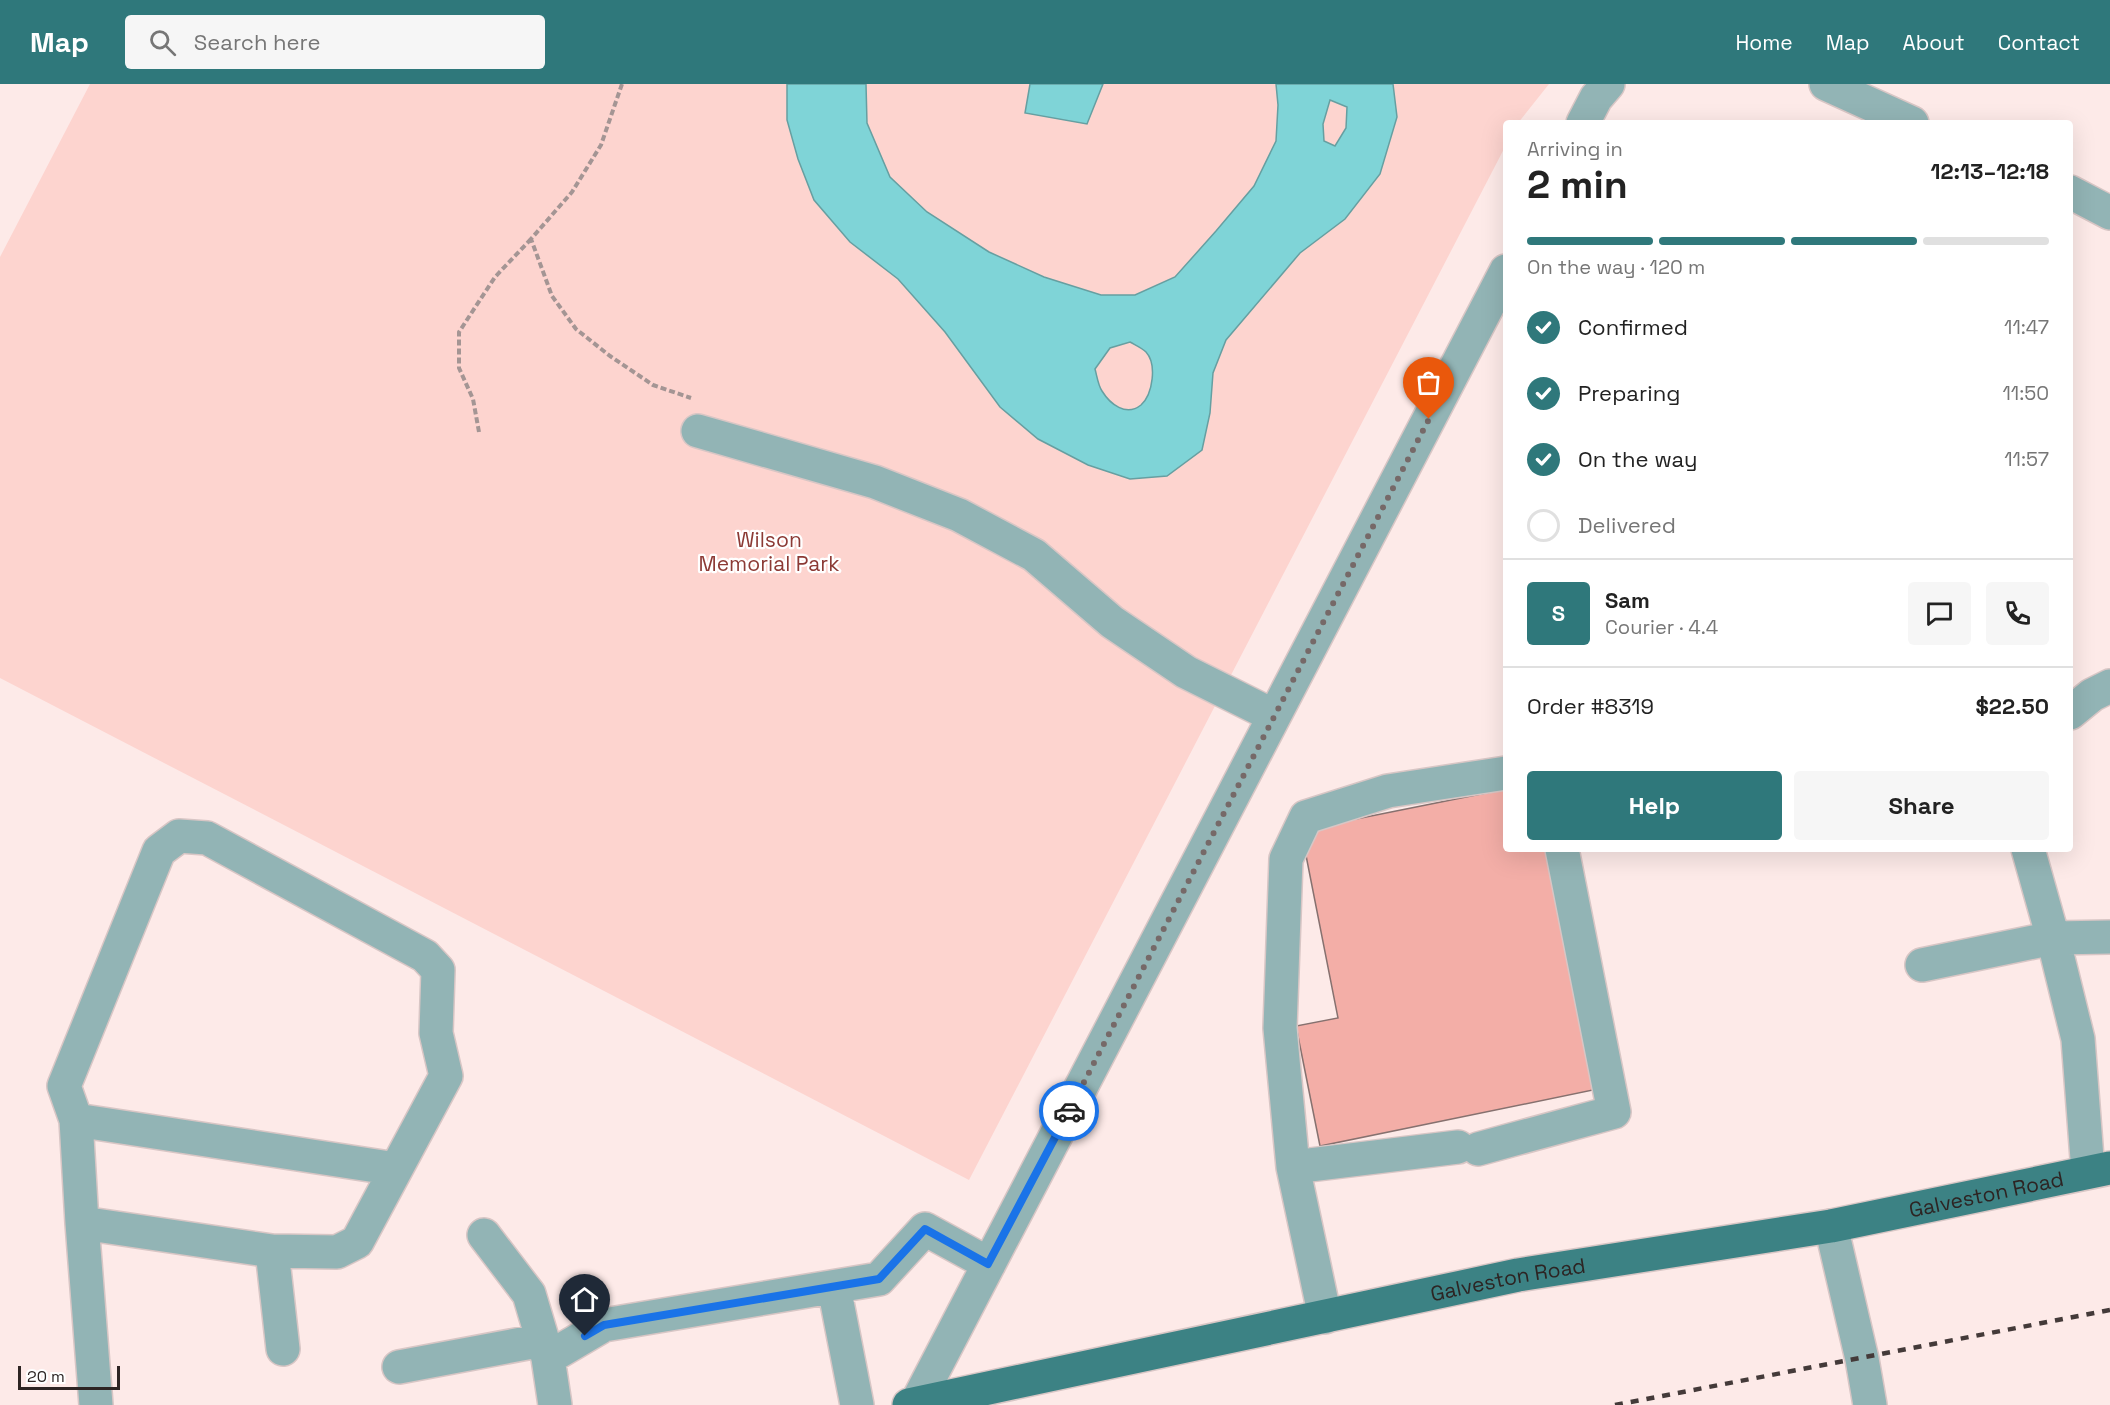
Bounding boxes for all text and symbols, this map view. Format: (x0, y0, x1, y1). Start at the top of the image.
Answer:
search box (125, 15, 545, 69)
text: Map (30, 24, 89, 60)
icon: search (146, 26, 179, 59)
text: Search here (194, 28, 321, 56)
text: Home (1735, 29, 1793, 56)
text: Map (1826, 29, 1870, 56)
text: About (1903, 29, 1965, 56)
text: Contact (1998, 29, 2080, 56)
text: Arriving in (1527, 136, 1623, 162)
text: 12:13–12:18 (1931, 157, 2049, 185)
text: 2 min (1527, 160, 1628, 209)
text: On the way · 120 m (1527, 254, 1705, 280)
icon: check (1527, 311, 1560, 344)
text: Confirmed (1578, 313, 1688, 341)
text: 11:47 (2004, 314, 2049, 340)
pin (1403, 357, 1454, 419)
icon: bag (1412, 366, 1445, 399)
icon: check (1527, 377, 1560, 410)
text: Preparing (1578, 379, 1680, 407)
text: 11:50 (2002, 380, 2049, 406)
icon: check (1527, 443, 1560, 476)
text: On the way (1578, 445, 1697, 473)
text: 11:57 (2004, 446, 2049, 472)
text: Delivered (1578, 511, 1676, 539)
park label: Wilson Memorial Park (699, 526, 840, 577)
button: chat (1908, 582, 1971, 645)
button: phone (1986, 582, 2049, 645)
text: Sam (1605, 586, 1650, 614)
text: S (1552, 599, 1565, 627)
text: Courier · 4.4 (1605, 614, 1718, 640)
text: Order #8319 (1527, 692, 1654, 720)
text: $22.50 (1976, 692, 2049, 720)
button: Help (1527, 771, 1782, 840)
button: Share (1794, 771, 2049, 840)
courier (1039, 1081, 1099, 1141)
icon: car (1053, 1095, 1086, 1128)
street label: Galveston Road (1906, 1165, 2066, 1223)
street label: Galveston Road (1428, 1251, 1587, 1307)
pin (559, 1274, 610, 1336)
icon: home (568, 1283, 601, 1316)
scale bar (18, 1363, 120, 1390)
text: 20 m (27, 1366, 65, 1387)

